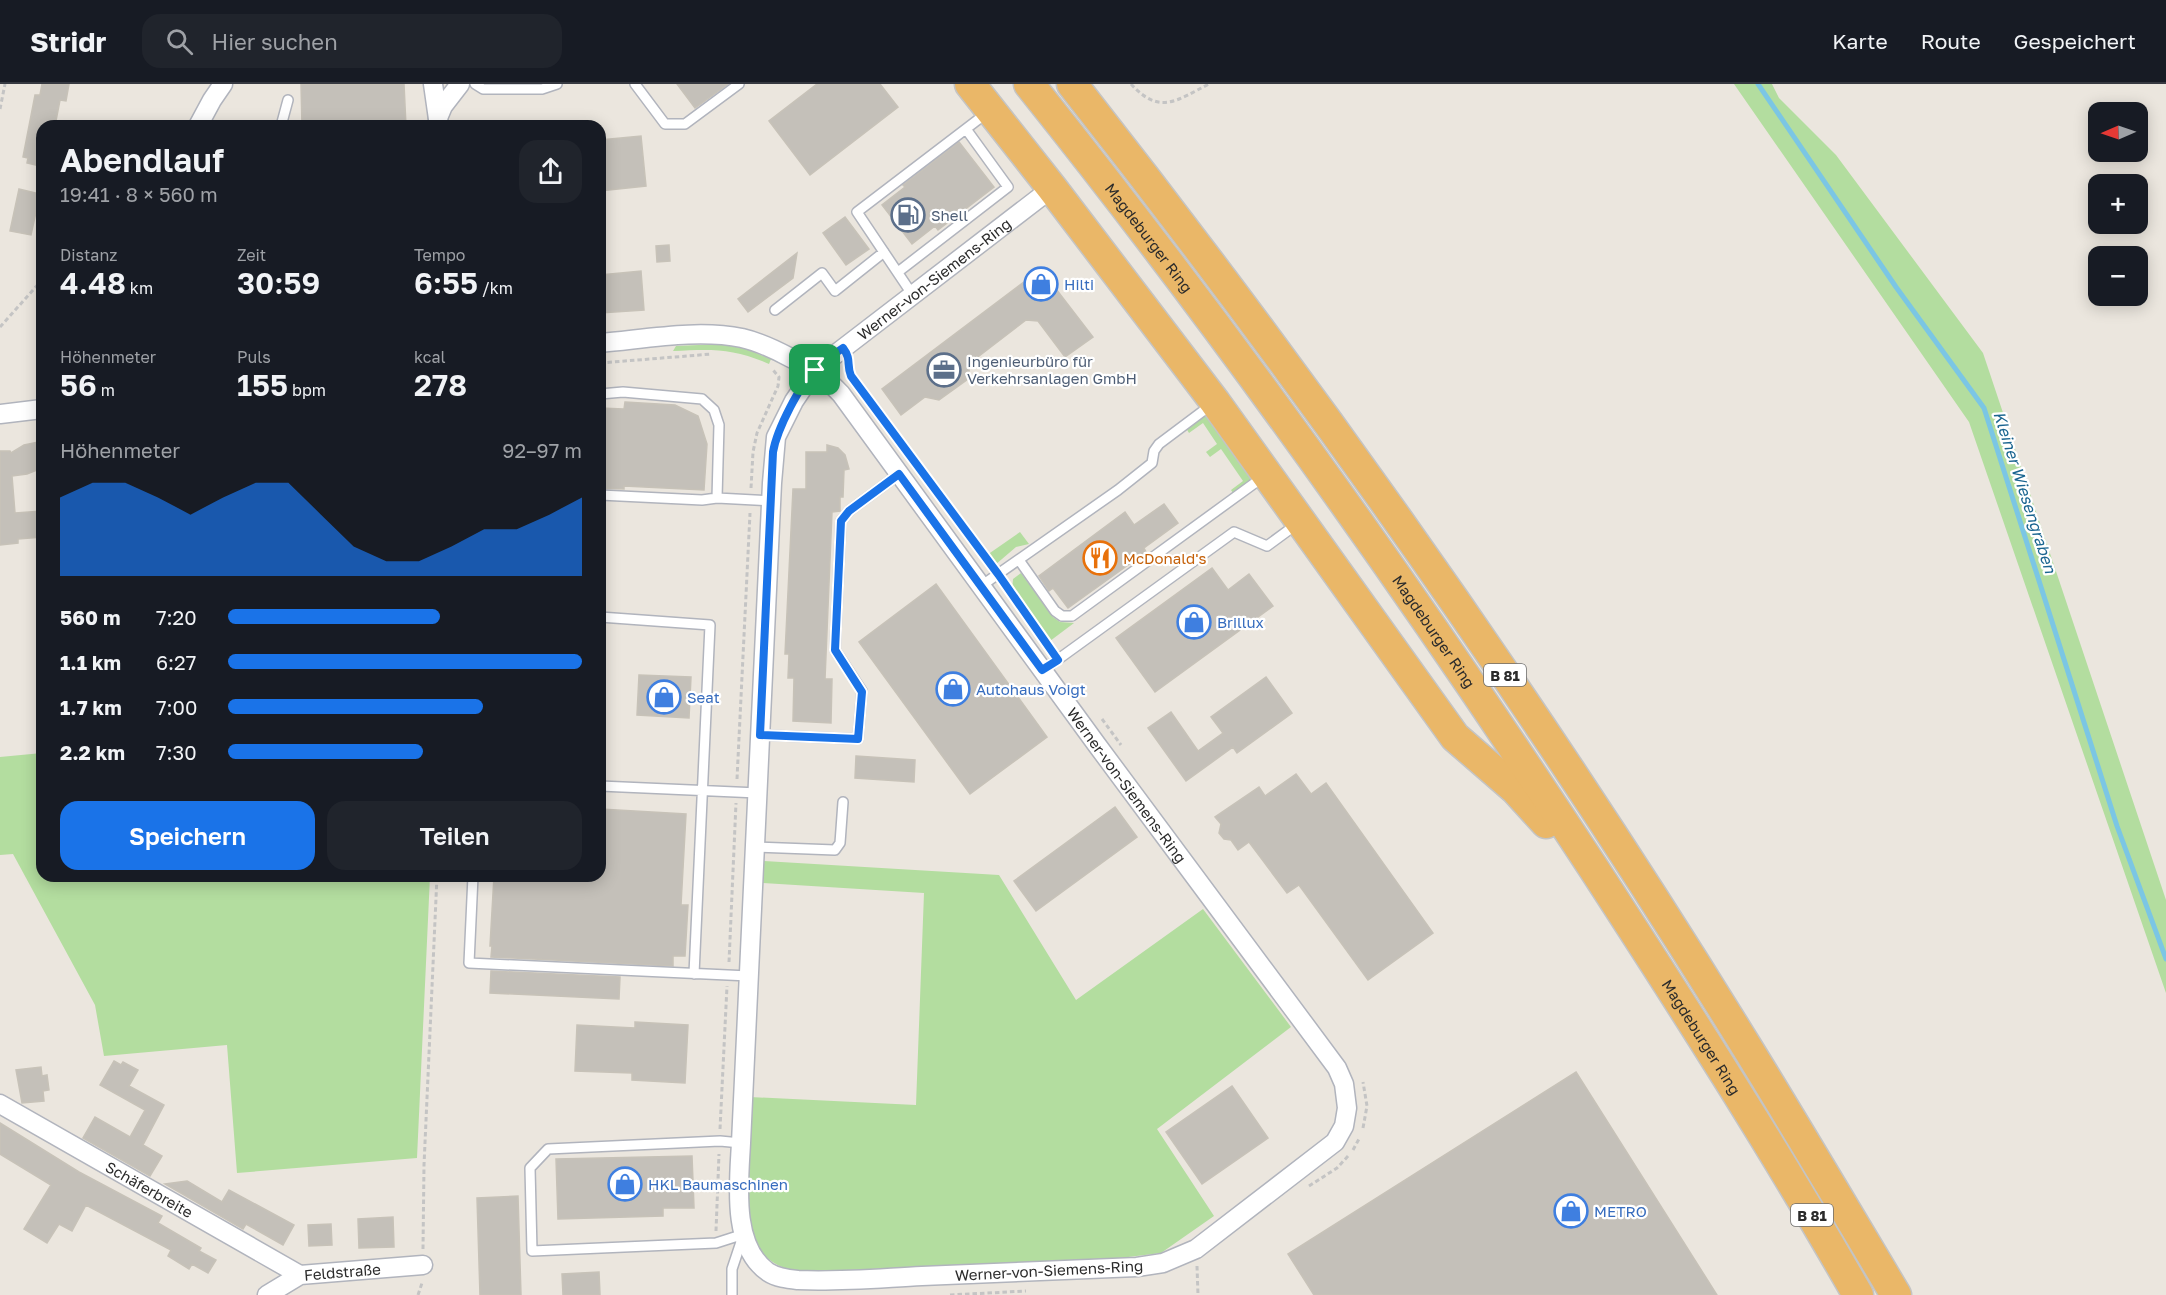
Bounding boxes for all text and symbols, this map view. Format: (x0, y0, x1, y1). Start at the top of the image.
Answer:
search box (142, 14, 562, 68)
text: Stridr (30, 25, 106, 58)
icon: search (163, 25, 196, 58)
text: Hier suchen (211, 28, 338, 55)
text: Karte (1832, 28, 1888, 54)
text: Route (1921, 28, 1981, 54)
text: Gespeichert (2014, 28, 2136, 54)
north arrow (2088, 102, 2148, 162)
map controls (2088, 102, 2148, 306)
text: Abendlauf (60, 140, 224, 179)
button: share (519, 140, 582, 203)
button: + (2088, 174, 2148, 234)
street label: Magdeburger Ring (1102, 179, 1196, 296)
text: 19:41 · 8 × 560 m (60, 182, 218, 206)
fuel station icon: Shell (890, 197, 926, 233)
place label: Shell (931, 206, 968, 224)
street label: Werner-von-Siemens-Ring (854, 214, 1014, 343)
text: Distanz (60, 245, 117, 265)
text: Zeit (237, 245, 266, 265)
text: Tempo (414, 245, 465, 265)
button: − (2088, 246, 2148, 306)
text: 4.48 (60, 265, 126, 301)
text: 30:59 (237, 265, 320, 301)
text: 6:55 (414, 265, 478, 301)
shop icon: Hilti (1023, 266, 1059, 302)
place label: Hilti (1064, 275, 1094, 293)
text: km (126, 278, 153, 298)
text: /km (478, 278, 513, 298)
pin (789, 344, 840, 395)
text: Höhenmeter (60, 347, 156, 367)
text: Puls (237, 347, 271, 367)
text: kcal (414, 347, 446, 367)
office icon: Ingenieurbüro für Verkehrsanlagen GmbH (926, 352, 962, 388)
place label: Ingenieurbüro für Verkehrsanlagen GmbH (967, 352, 1137, 387)
icon: arrive (798, 353, 831, 386)
text: 56 (60, 367, 97, 403)
text: 155 (237, 367, 288, 403)
text: 278 (414, 367, 467, 403)
text: m (97, 380, 115, 400)
text: bpm (288, 380, 326, 400)
water label: Kleiner Wiesengraben (1989, 408, 2061, 577)
text: Höhenmeter (60, 438, 180, 462)
text: 92–97 m (502, 438, 582, 462)
restaurant icon: McDonald's (1082, 540, 1118, 576)
place label: McDonald's (1123, 549, 1206, 567)
street label: Magdeburger Ring (1389, 571, 1479, 691)
shop icon: Brillux (1176, 604, 1212, 640)
text: 560 m (60, 605, 120, 629)
text: 7:20 (156, 605, 197, 629)
place label: Brillux (1217, 613, 1264, 631)
text: 1.1 km (60, 650, 121, 674)
text: 6:27 (156, 650, 196, 674)
road number: B 81 (1484, 664, 1526, 686)
shop icon: Autohaus Voigt (935, 671, 971, 707)
shop icon: Seat (646, 679, 682, 715)
place label: Autohaus Voigt (976, 680, 1086, 698)
place label: Seat (687, 688, 720, 706)
text: 1.7 km (60, 695, 122, 719)
text: 7:00 (156, 695, 197, 719)
street label: Werner-von-Siemens-Ring (1064, 704, 1190, 866)
text: 2.2 km (60, 740, 125, 764)
text: 7:30 (156, 740, 197, 764)
button: Speichern (60, 801, 315, 870)
button: Teilen (327, 801, 582, 870)
street label: Magdeburger Ring (1659, 976, 1745, 1098)
street label: Schäferbreite (102, 1157, 197, 1221)
shop icon: HKL Baumaschinen (607, 1166, 643, 1202)
place label: HKL Baumaschinen (648, 1175, 788, 1193)
shop icon: METRO (1553, 1193, 1589, 1229)
place label: METRO (1594, 1202, 1647, 1220)
road number: B 81 (1791, 1204, 1833, 1226)
street label: Werner-von-Siemens-Ring (954, 1256, 1144, 1284)
street label: Feldstraße (303, 1259, 382, 1284)

